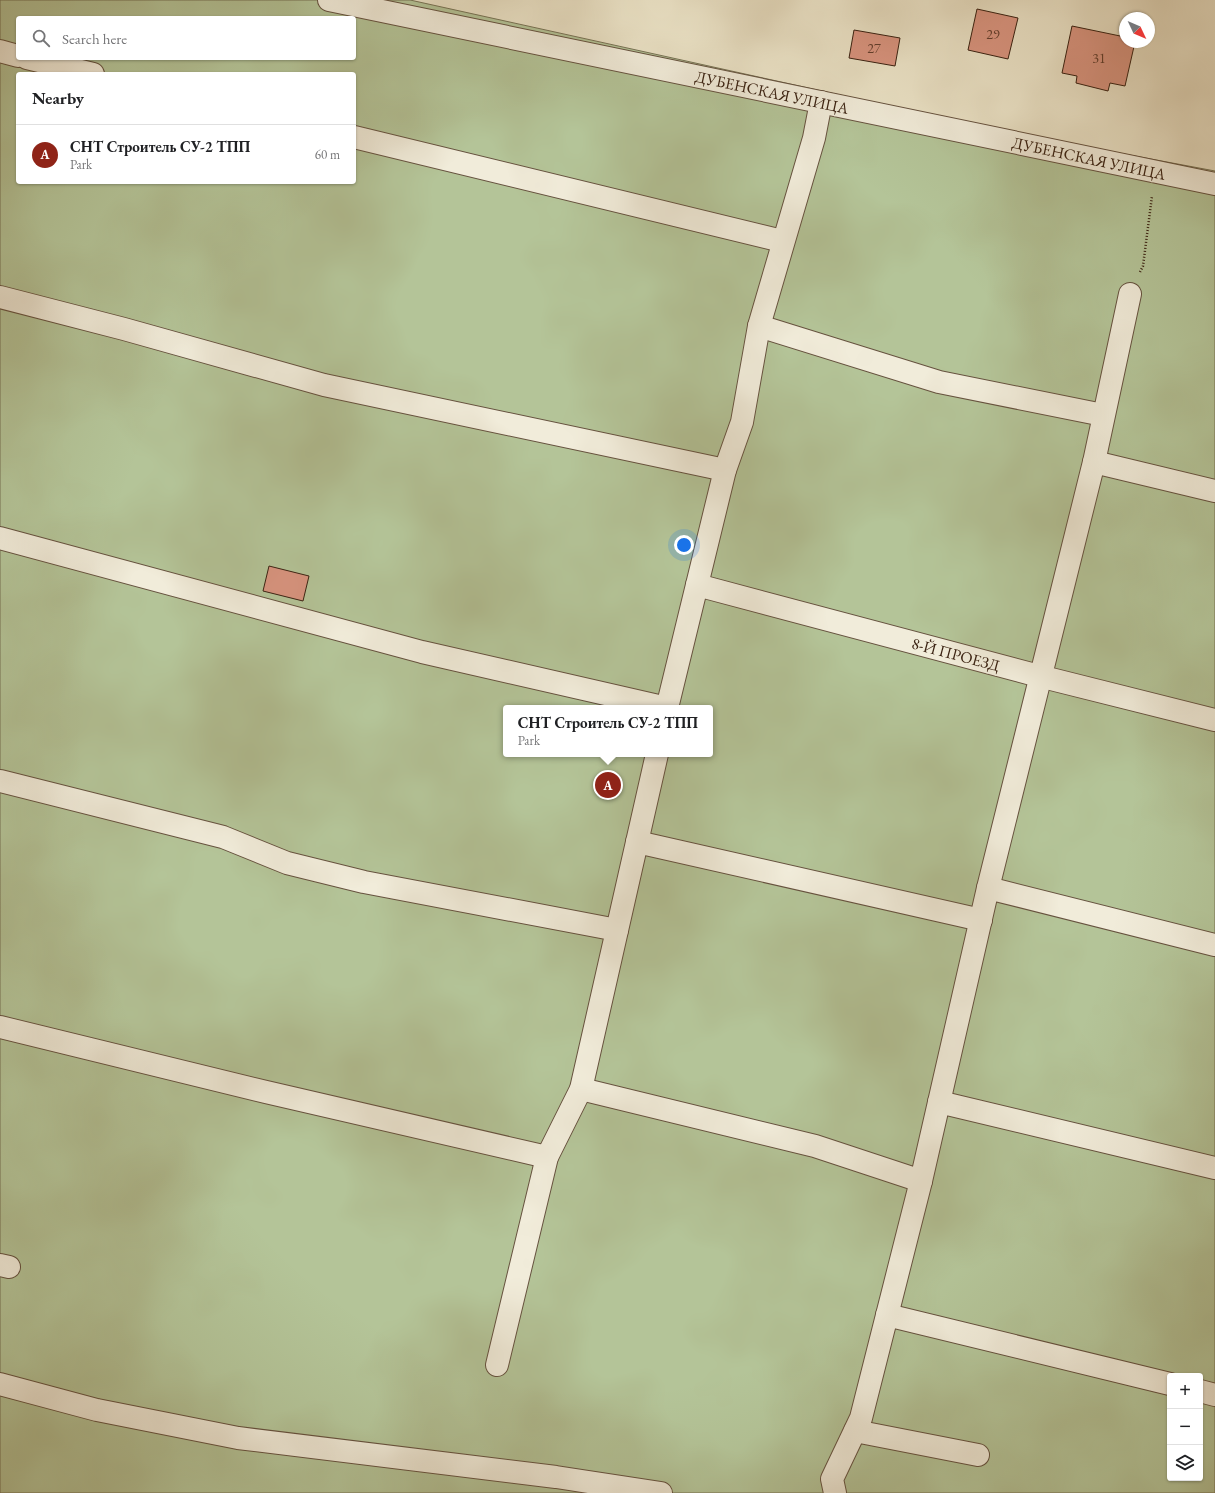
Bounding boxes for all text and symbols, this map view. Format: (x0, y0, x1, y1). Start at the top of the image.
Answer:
north arrow (1119, 12, 1155, 48)
search box (16, 16, 356, 60)
house number: 29 (986, 25, 1000, 43)
icon: search (30, 27, 52, 49)
text: Search here (62, 29, 127, 48)
house number: 27 (867, 39, 881, 57)
house number: 31 (1092, 49, 1106, 67)
street label: ДУБЕНСКАЯ УЛИЦА (693, 66, 852, 119)
text: Nearby (32, 87, 84, 109)
street label: ДУБЕНСКАЯ УЛИЦА (1010, 132, 1169, 185)
text: СНТ Строитель СУ-2 ТПП (70, 137, 250, 156)
text: A (40, 146, 50, 163)
text: 60 m (315, 146, 340, 163)
text: Park (70, 156, 92, 173)
your location (674, 535, 694, 555)
street label: 8-Й ПРОЕЗД (909, 633, 1002, 676)
popup (503, 705, 713, 757)
text: СНТ Строитель СУ-2 ТПП (518, 713, 698, 732)
text: Park (518, 732, 540, 749)
pin: A (595, 770, 621, 800)
map controls (1167, 1373, 1203, 1481)
button: + (1167, 1373, 1203, 1409)
button: − (1167, 1409, 1203, 1445)
button: layers (1167, 1445, 1203, 1481)

